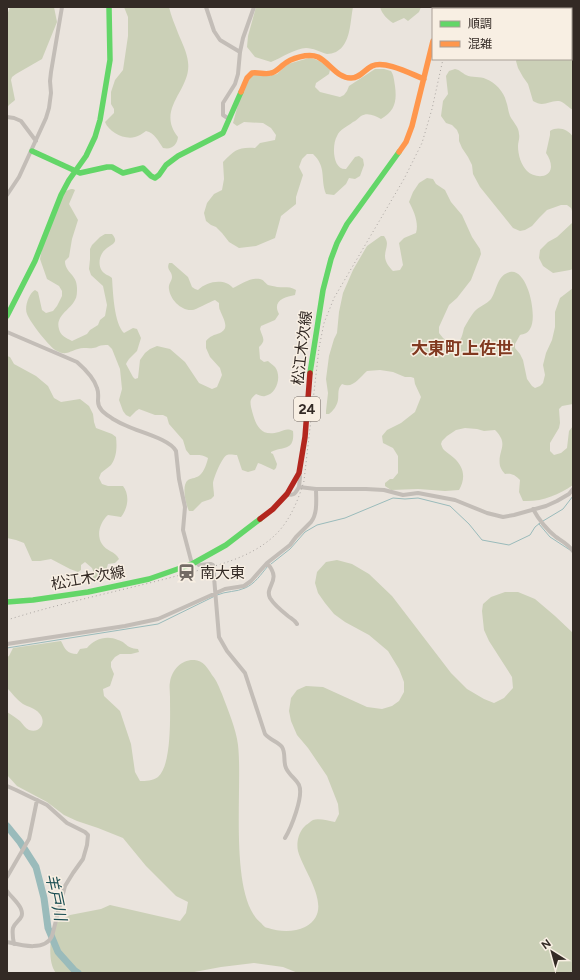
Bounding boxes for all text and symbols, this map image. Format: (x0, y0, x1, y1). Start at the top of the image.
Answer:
legend (432, 8, 572, 60)
text: 順調 (468, 17, 492, 31)
text: 混雑 (468, 37, 492, 51)
street label: 松江木次線 (288, 310, 316, 386)
district label: 大東町上佐世 (411, 338, 513, 358)
road number: 24 (294, 397, 320, 421)
street label: 松江木次線 (49, 563, 127, 593)
station icon: 南大東 (177, 563, 197, 583)
place label: 南大東 (200, 564, 245, 582)
water label: 羊戸川 (42, 872, 71, 924)
north arrow (532, 932, 572, 972)
text: N (539, 937, 554, 952)

